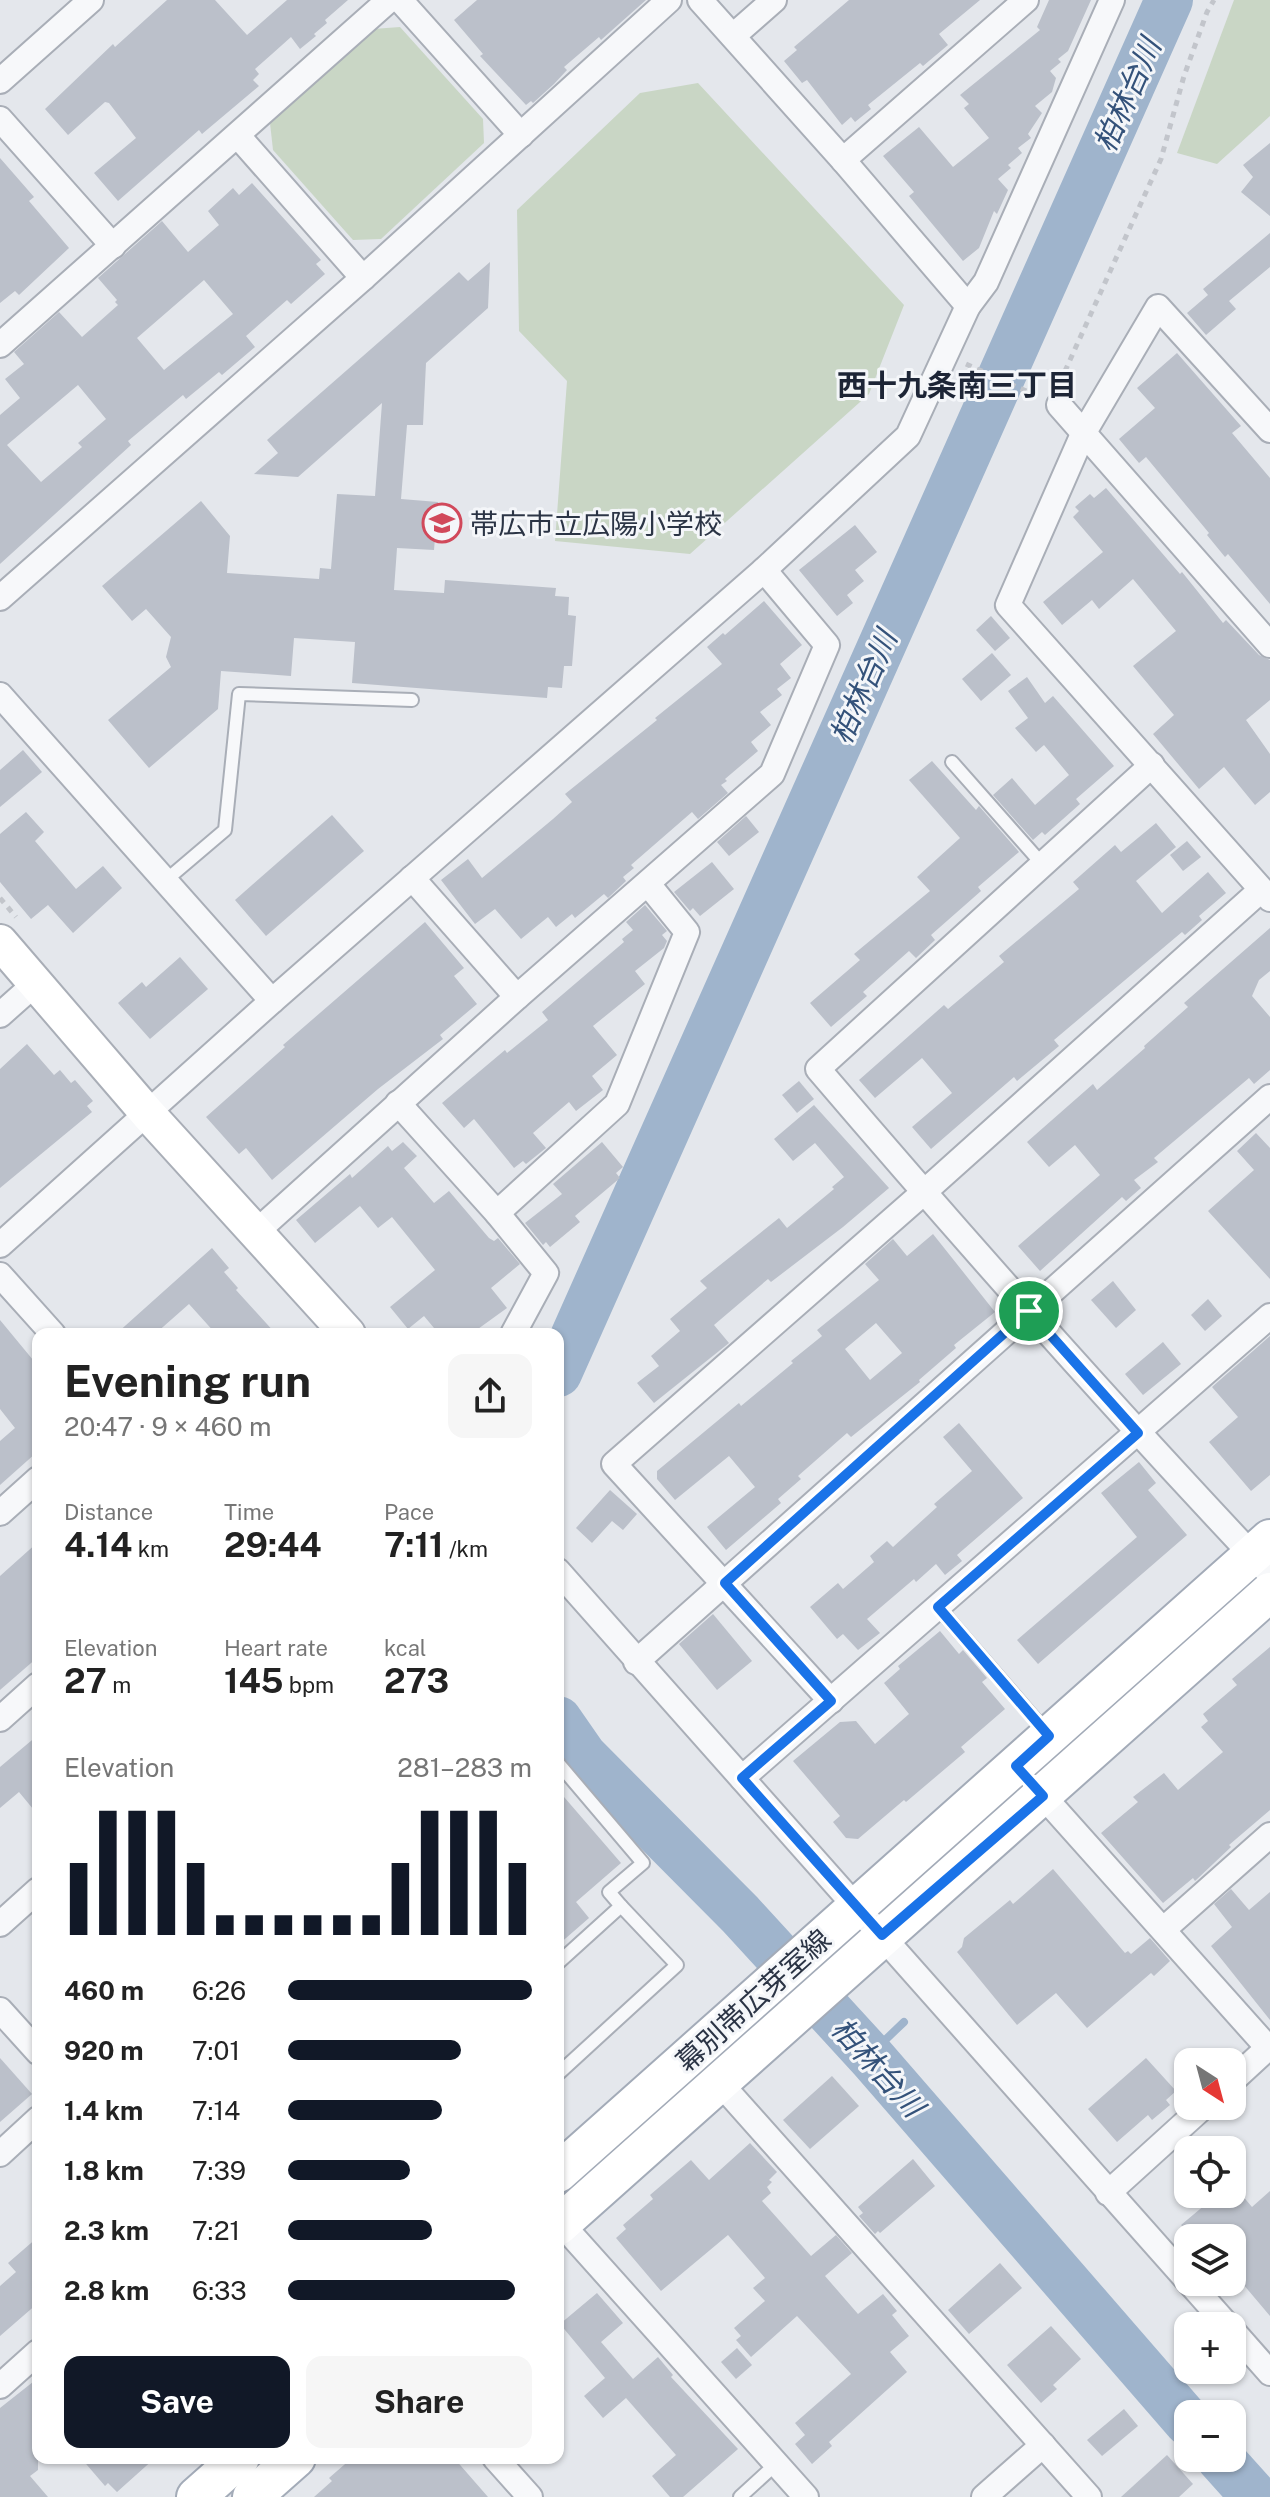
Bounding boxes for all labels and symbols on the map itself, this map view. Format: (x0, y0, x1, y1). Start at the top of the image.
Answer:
water label: 柏林台川 (1086, 30, 1169, 157)
district label: 西十九条南三丁目 (837, 367, 1077, 403)
school or university icon: 帯広市立広陽小学校 (421, 502, 463, 544)
place label: 帯広市立広陽小学校 (470, 507, 722, 540)
water label: 柏林台川 (822, 622, 905, 749)
pin (995, 1277, 1063, 1345)
street label: 幕別帯広芽室線 (669, 1922, 837, 2078)
water label: 柏林台川 (824, 2010, 934, 2126)
north arrow (1174, 2048, 1246, 2120)

